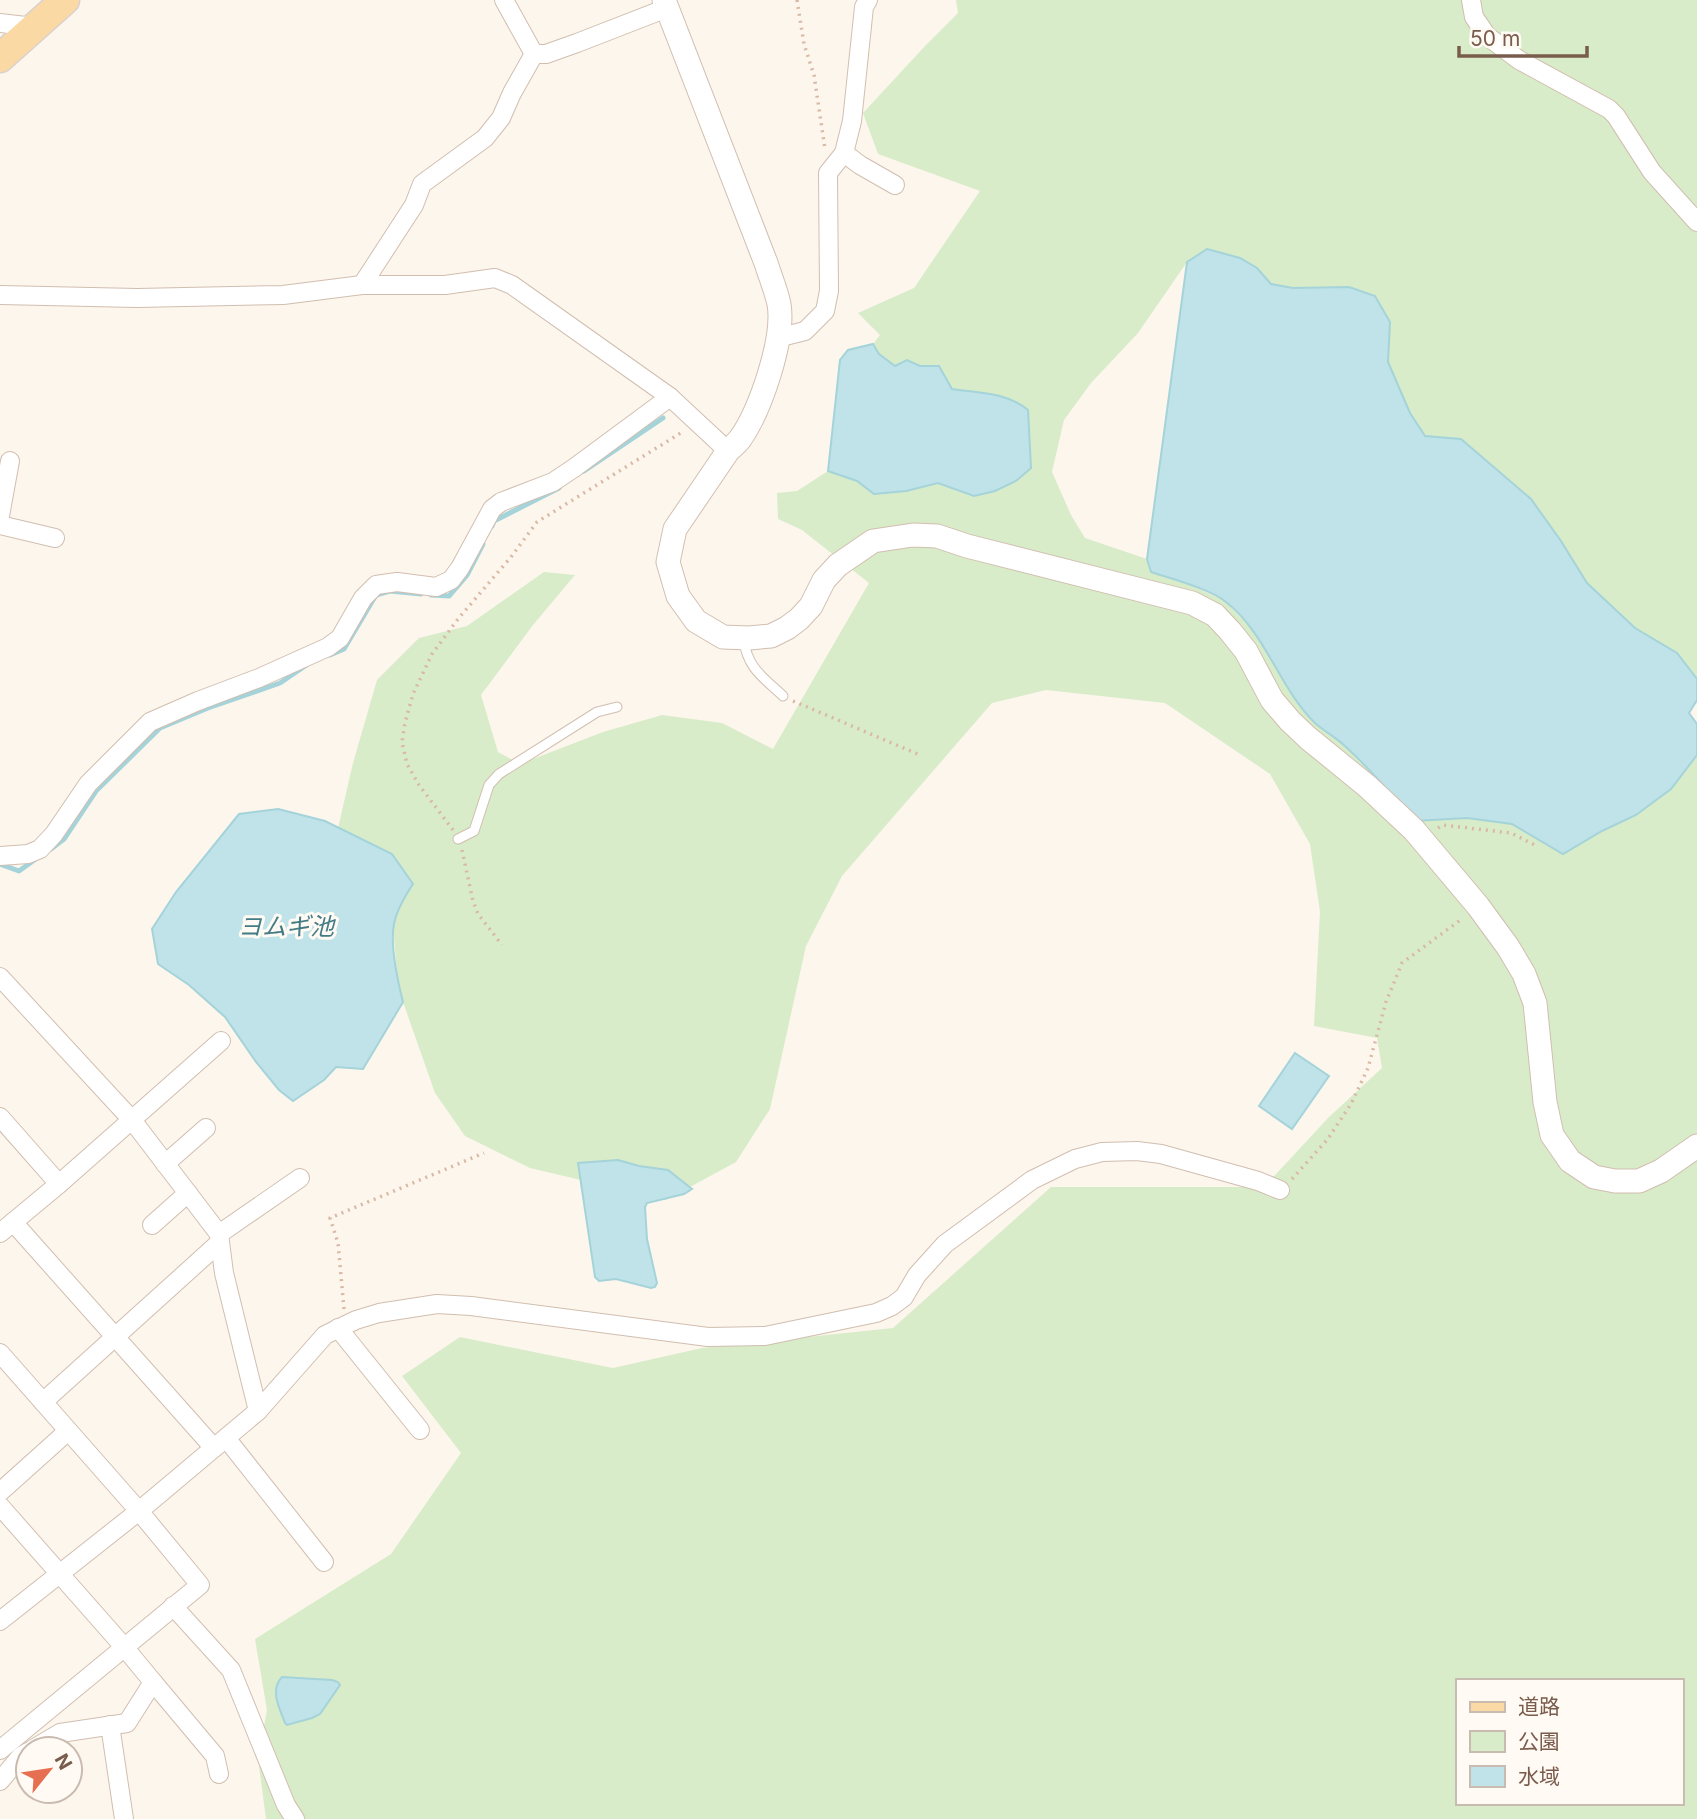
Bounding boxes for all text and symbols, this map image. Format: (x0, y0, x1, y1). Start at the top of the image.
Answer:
scale bar (1459, 14, 1587, 58)
text: 50 m (1470, 26, 1520, 51)
water label: ヨムギ池 (238, 912, 336, 941)
legend (1456, 1679, 1683, 1805)
text: 道路 (1518, 1694, 1560, 1719)
text: 公園 (1518, 1729, 1560, 1754)
north arrow (14, 1735, 84, 1805)
text: N (50, 1750, 77, 1774)
text: 水域 (1518, 1764, 1560, 1789)

